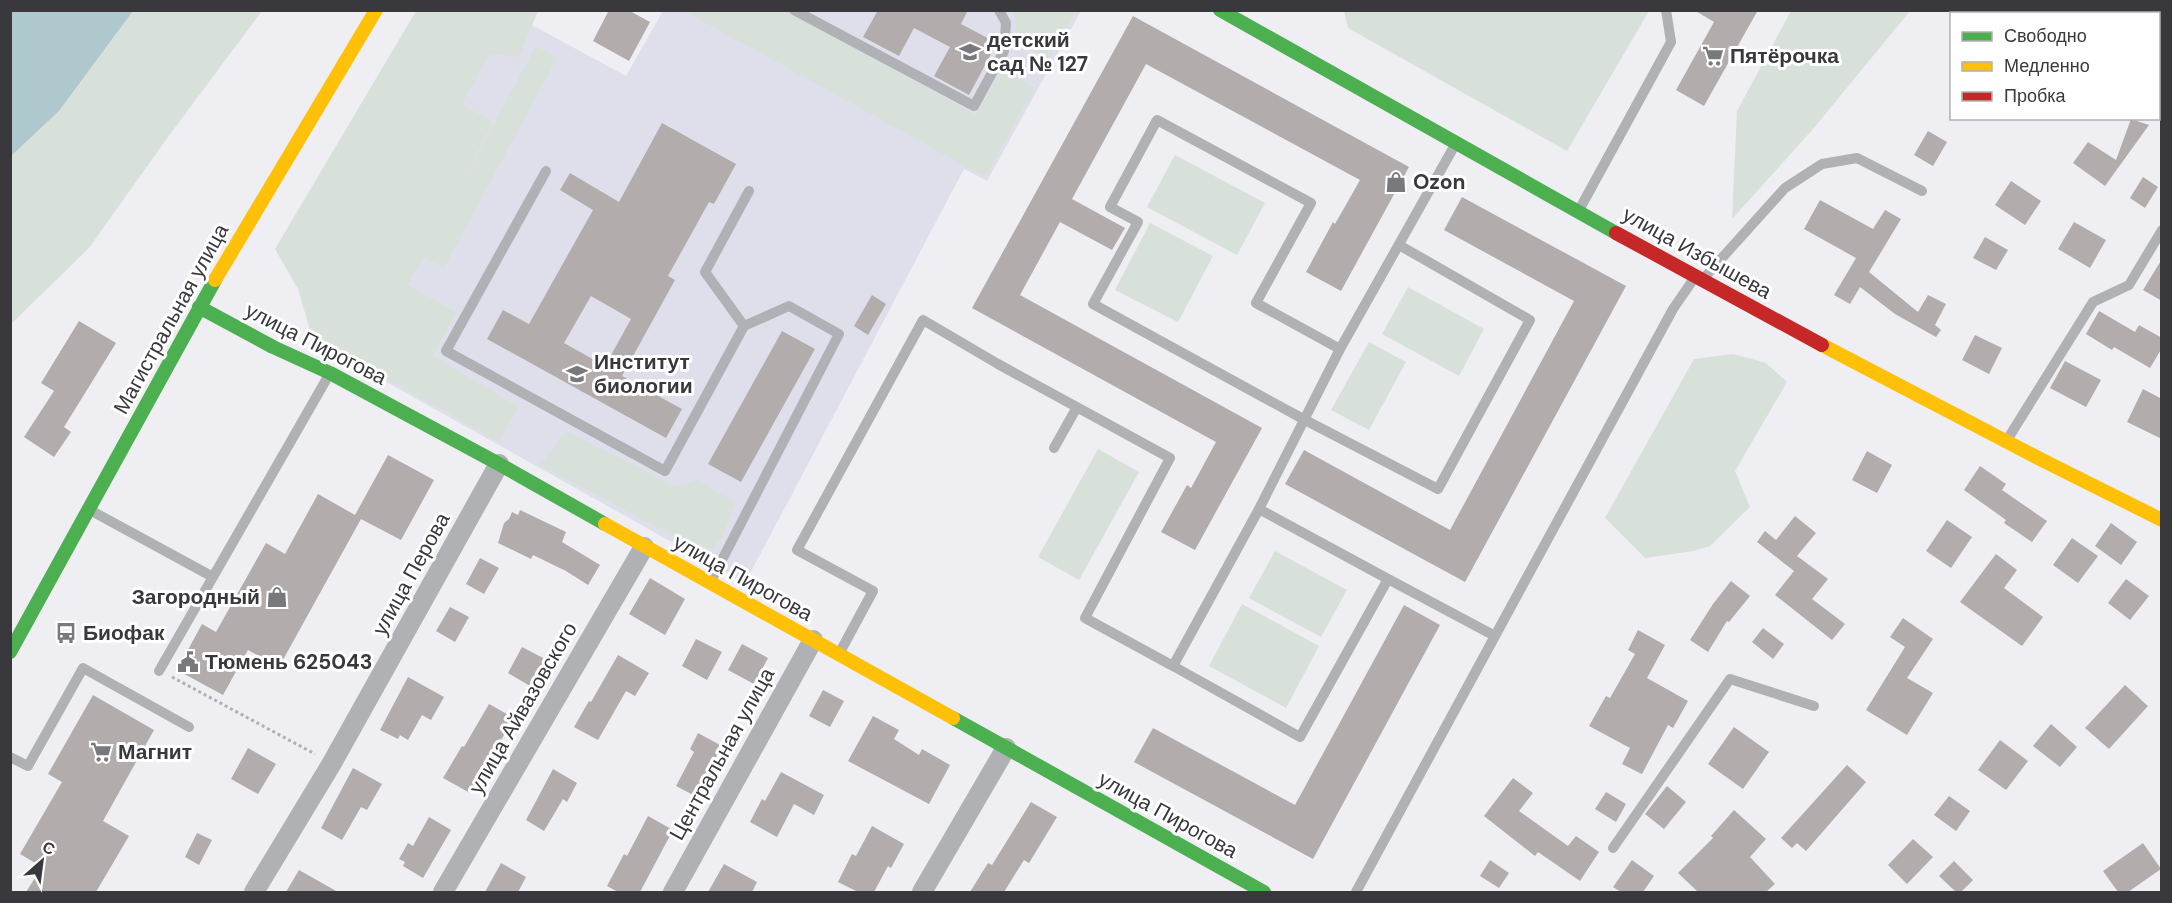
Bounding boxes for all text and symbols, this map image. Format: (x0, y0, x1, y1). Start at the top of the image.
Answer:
legend (1950, 12, 2160, 120)
text: Свободно (2004, 24, 2087, 48)
place label: детский сад № 127 (987, 26, 1088, 78)
school or university icon: детский сад № 127 (958, 40, 982, 64)
place label: Пятёрочка (1730, 42, 1839, 70)
supermarket icon: Пятёрочка (1701, 44, 1725, 68)
text: Медленно (2004, 54, 2090, 78)
text: Пробка (2004, 84, 2067, 108)
place label: Ozon (1413, 168, 1466, 196)
shop icon: Ozon (1384, 170, 1408, 194)
street label: улица Избышева (1618, 201, 1777, 306)
street label: Магистральная улица (107, 219, 235, 419)
street label: улица Пирогова (241, 296, 392, 392)
place label: Институт биологии (594, 348, 693, 400)
school or university icon: Институт биологии (565, 362, 589, 386)
street label: улица Перова (366, 507, 456, 640)
street label: улица Пирогова (668, 528, 818, 628)
place label: Загородный (132, 583, 260, 611)
shop icon: Загородный (265, 585, 289, 609)
street label: улица Айвазовского (462, 617, 584, 799)
place label: Биофак (83, 619, 165, 647)
bus stop icon: Биофак (54, 621, 78, 645)
place label: Тюмень 625043 (205, 648, 372, 676)
public building icon: Тюмень 625043 (176, 650, 200, 674)
street label: Центральная улица (663, 663, 781, 845)
place label: Магнит (118, 738, 192, 766)
supermarket icon: Магнит (89, 740, 113, 764)
street label: улица Пирогова (1093, 765, 1243, 865)
north arrow (12, 831, 72, 891)
text: С (39, 836, 59, 860)

